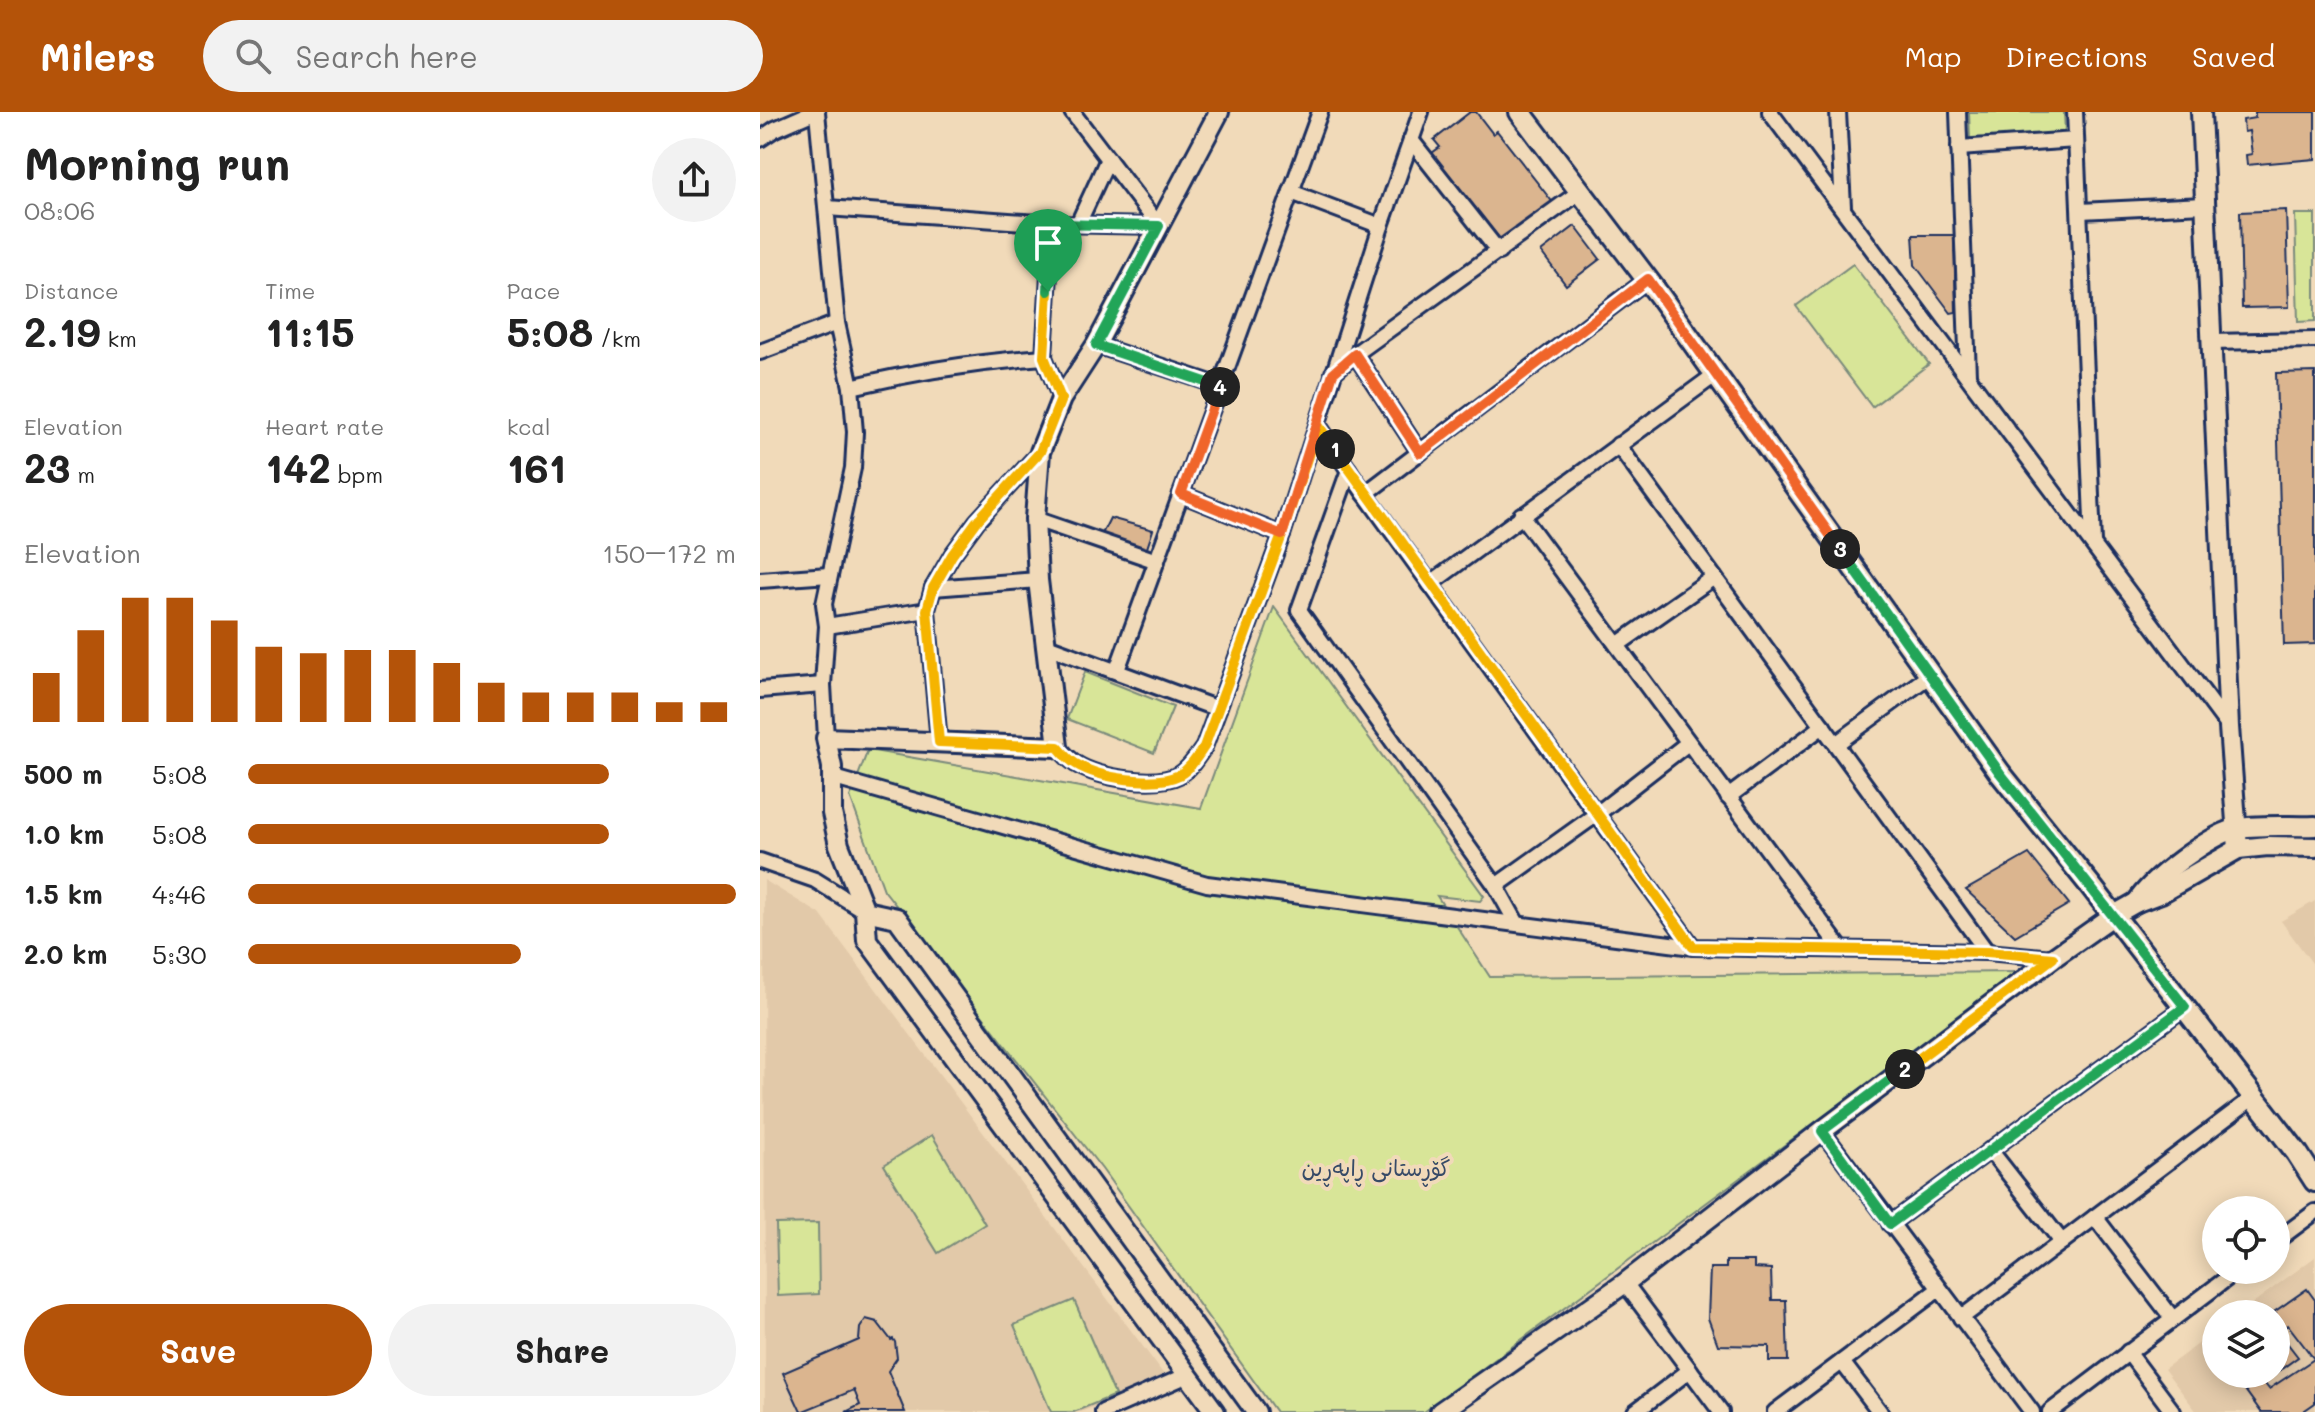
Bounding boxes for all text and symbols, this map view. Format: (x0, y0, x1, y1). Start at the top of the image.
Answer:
search box (203, 20, 763, 92)
text: Milers (40, 31, 155, 81)
icon: search (231, 34, 275, 78)
text: Search here (295, 36, 478, 76)
text: Map (1905, 38, 1962, 74)
text: Directions (2006, 38, 2148, 74)
text: Saved (2192, 38, 2275, 74)
text: Morning run (24, 134, 290, 191)
button: share (652, 138, 736, 222)
text: 08:06 (24, 193, 96, 227)
pin (1014, 209, 1082, 291)
icon: arrive (1026, 221, 1070, 265)
text: Distance (24, 276, 119, 305)
text: Time (265, 276, 315, 305)
text: Pace (507, 276, 560, 305)
text: 2.19 (24, 305, 100, 357)
text: 11:15 (265, 305, 355, 357)
text: 5:08 (507, 305, 593, 357)
text: km (100, 324, 137, 353)
text: /km (593, 324, 641, 353)
pin: 4 (1200, 367, 1240, 407)
text: 4 (1213, 372, 1227, 401)
text: Elevation (24, 412, 123, 441)
text: Heart rate (265, 412, 384, 441)
text: kcal (507, 412, 551, 441)
pin: 1 (1315, 429, 1355, 469)
text: 1 (1330, 434, 1340, 463)
text: 23 (24, 441, 70, 493)
text: 142 (265, 441, 331, 493)
text: 161 (507, 441, 566, 493)
text: m (70, 460, 95, 489)
text: bpm (331, 460, 383, 489)
pin: 3 (1820, 529, 1860, 569)
text: 3 (1833, 534, 1847, 563)
text: Elevation (24, 536, 141, 570)
text: 150–172 m (602, 536, 736, 570)
text: 500 m (24, 757, 103, 791)
text: 5:08 (152, 757, 207, 791)
text: 1.0 km (24, 817, 104, 851)
text: 5:08 (152, 817, 207, 851)
text: 1.5 km (24, 877, 103, 911)
text: 4:46 (152, 877, 206, 911)
text: 2.0 km (24, 937, 107, 971)
text: 5:30 (152, 937, 207, 971)
pin: 2 (1885, 1049, 1925, 1089)
text: 2 (1899, 1054, 1911, 1083)
park label: گۆڕستانی ڕاپەڕین (1302, 1153, 1450, 1187)
map controls (2202, 1196, 2290, 1388)
button: locate (2202, 1196, 2290, 1284)
button: layers (2202, 1300, 2290, 1388)
button: Save (24, 1304, 372, 1396)
button: Share (388, 1304, 736, 1396)

